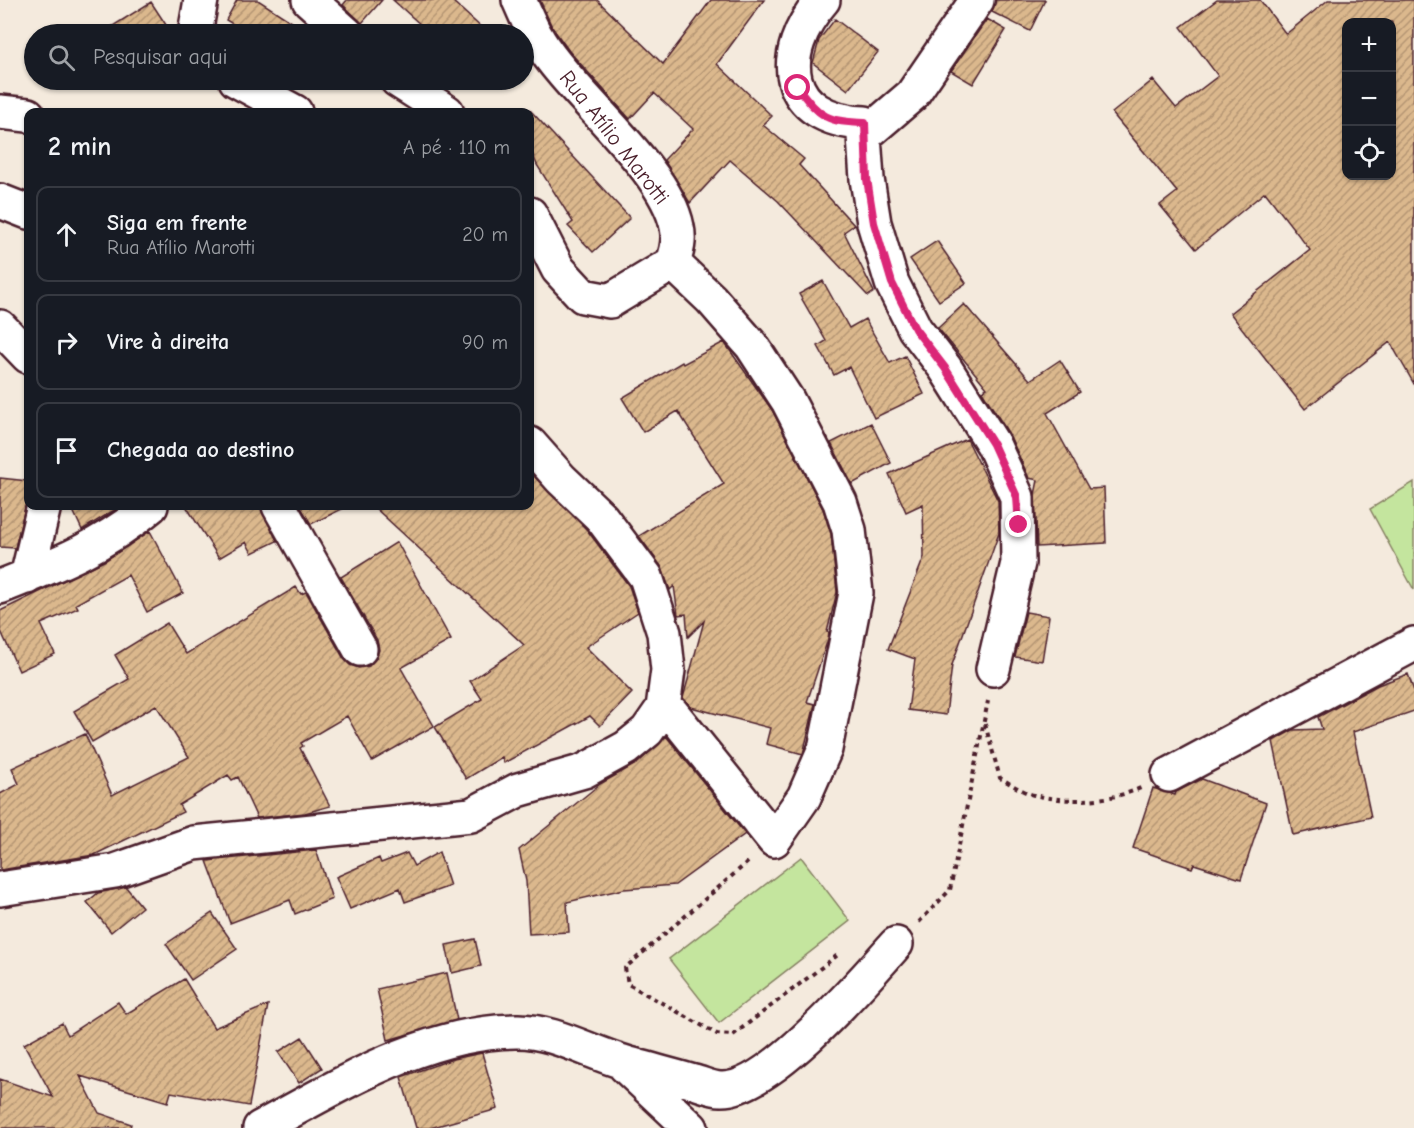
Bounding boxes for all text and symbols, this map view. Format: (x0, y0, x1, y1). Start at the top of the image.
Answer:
map controls (1342, 18, 1396, 180)
button: + (1342, 18, 1396, 72)
search box (24, 24, 534, 90)
icon: search (45, 41, 78, 74)
text: Pesquisar aqui (93, 44, 228, 70)
street label: Rua Atílio Marotti (554, 65, 675, 210)
button: − (1342, 72, 1396, 126)
route start (784, 74, 810, 100)
button: locate (1342, 126, 1396, 180)
text: 2 min (48, 132, 111, 162)
text: A pé · 110 m (403, 136, 510, 159)
text: Siga em frente (107, 210, 247, 236)
icon: ahead (50, 218, 83, 251)
text: 20 m (462, 223, 508, 246)
text: Rua Atílio Marotti (107, 236, 255, 259)
icon: right (50, 326, 83, 359)
text: Vire à direita (107, 329, 229, 355)
text: 90 m (462, 331, 508, 354)
icon: arrive (50, 434, 83, 467)
text: Chegada ao destino (107, 437, 294, 463)
route end (1005, 511, 1031, 537)

